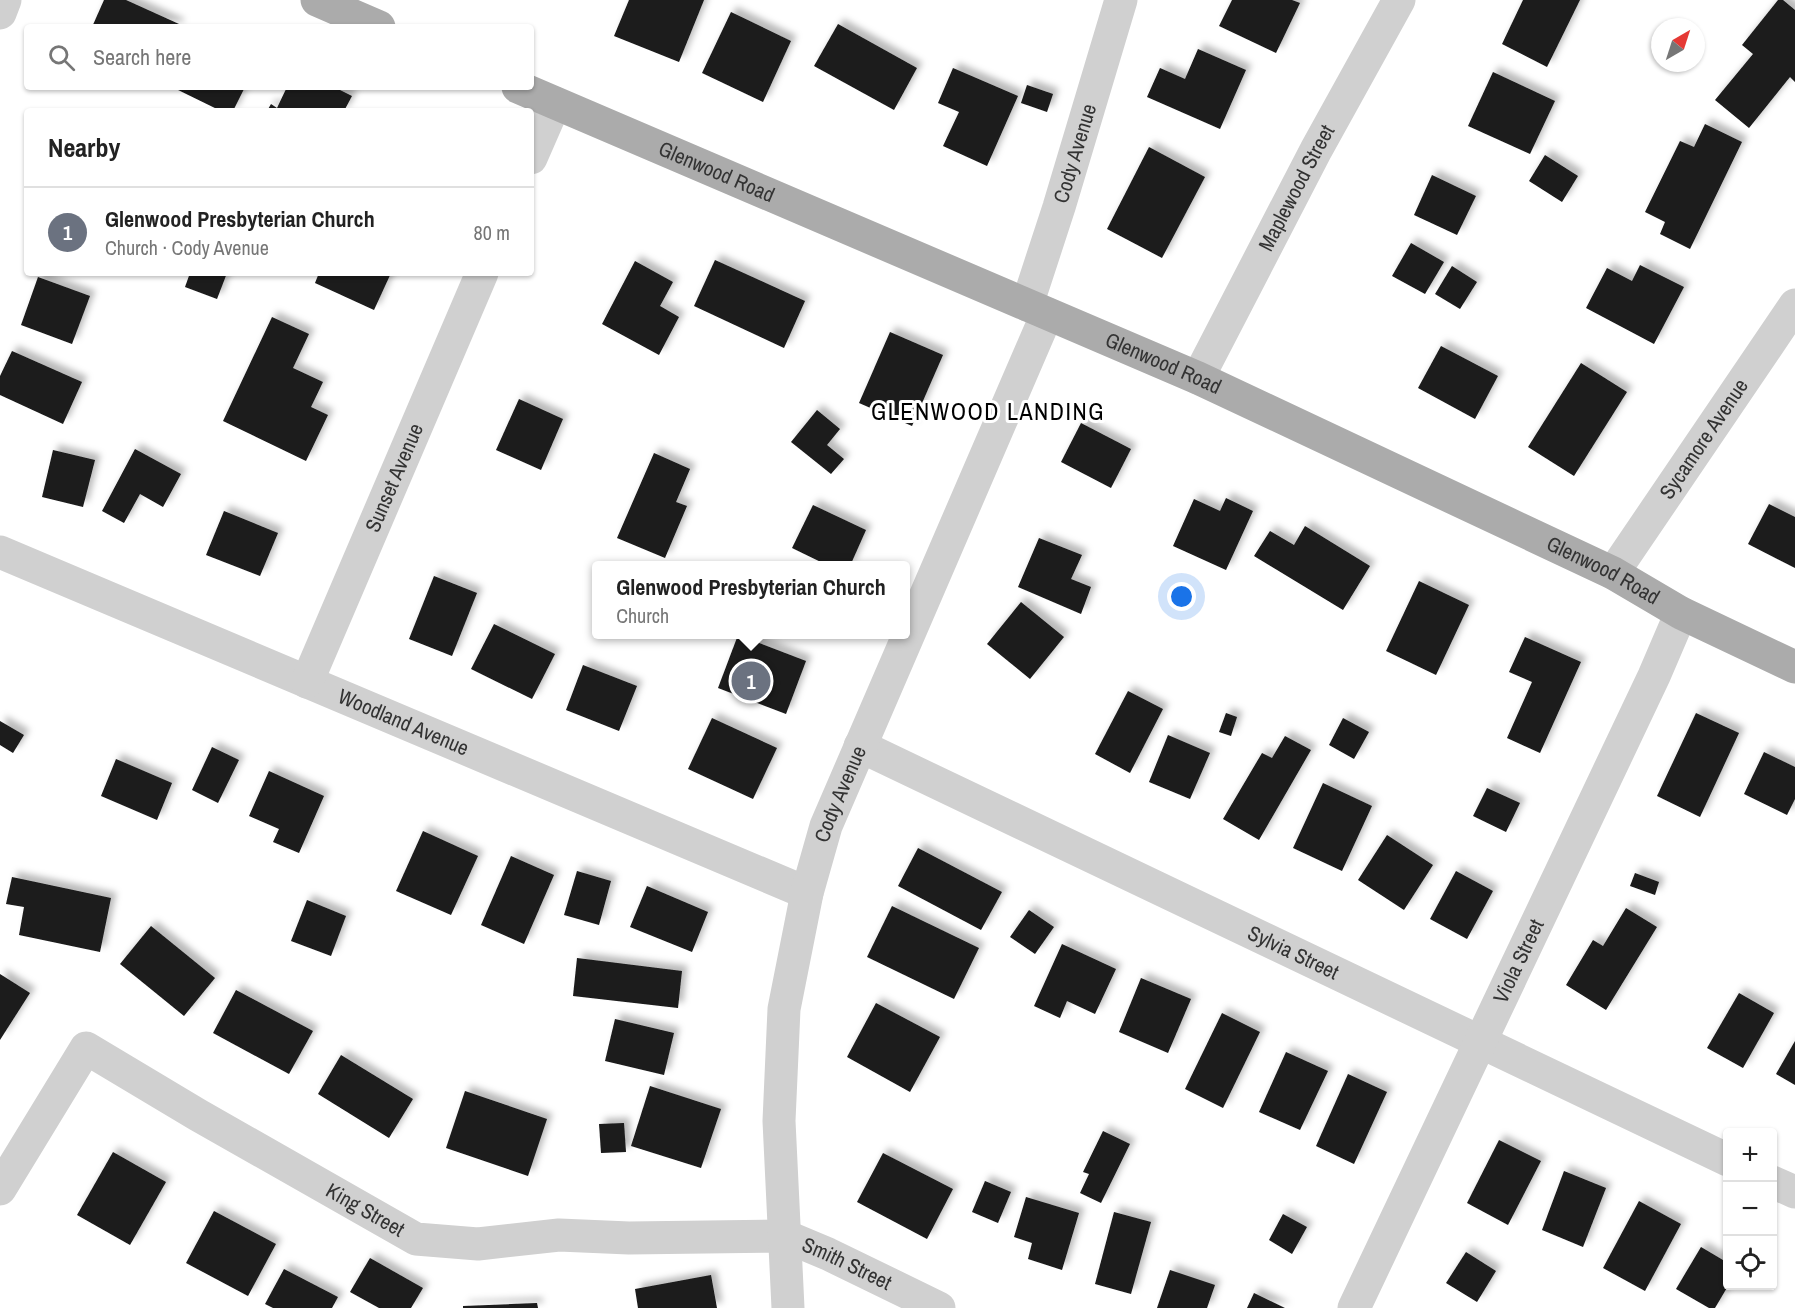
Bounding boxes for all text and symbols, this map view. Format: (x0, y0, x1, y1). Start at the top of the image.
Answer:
north arrow (1651, 18, 1705, 72)
search box (24, 24, 534, 90)
icon: search (45, 41, 78, 74)
text: Search here (93, 42, 191, 72)
street label: Cody Avenue (1046, 100, 1103, 206)
street label: Maplewood Street (1251, 119, 1341, 256)
text: Nearby (48, 130, 120, 165)
street label: Glenwood Road (654, 134, 779, 209)
text: Glenwood Presbyterian Church (105, 204, 375, 234)
text: 1 (63, 219, 72, 246)
text: 80 m (474, 219, 510, 246)
text: Church · Cody Avenue (105, 234, 269, 261)
street label: Glenwood Road (1101, 325, 1226, 401)
street label: Sycamore Avenue (1652, 373, 1755, 505)
district label: GLENWOOD LANDING (871, 395, 1105, 427)
street label: Sunset Avenue (358, 419, 430, 537)
street label: Glenwood Road (1542, 529, 1665, 611)
popup (592, 561, 910, 639)
text: Glenwood Presbyterian Church (616, 572, 886, 602)
your location (1167, 582, 1196, 611)
text: Church (616, 602, 669, 629)
pin: 1 (732, 658, 771, 704)
street label: Woodland Avenue (334, 682, 473, 762)
street label: Cody Avenue (807, 741, 873, 846)
street label: Viola Street (1486, 914, 1551, 1008)
street label: Sylvia Street (1243, 918, 1344, 986)
map controls (1723, 1128, 1777, 1290)
button: + (1723, 1128, 1777, 1182)
street label: King Street (321, 1176, 410, 1244)
button: − (1723, 1182, 1777, 1236)
street label: Smith Street (798, 1230, 897, 1297)
button: locate (1723, 1236, 1777, 1290)

